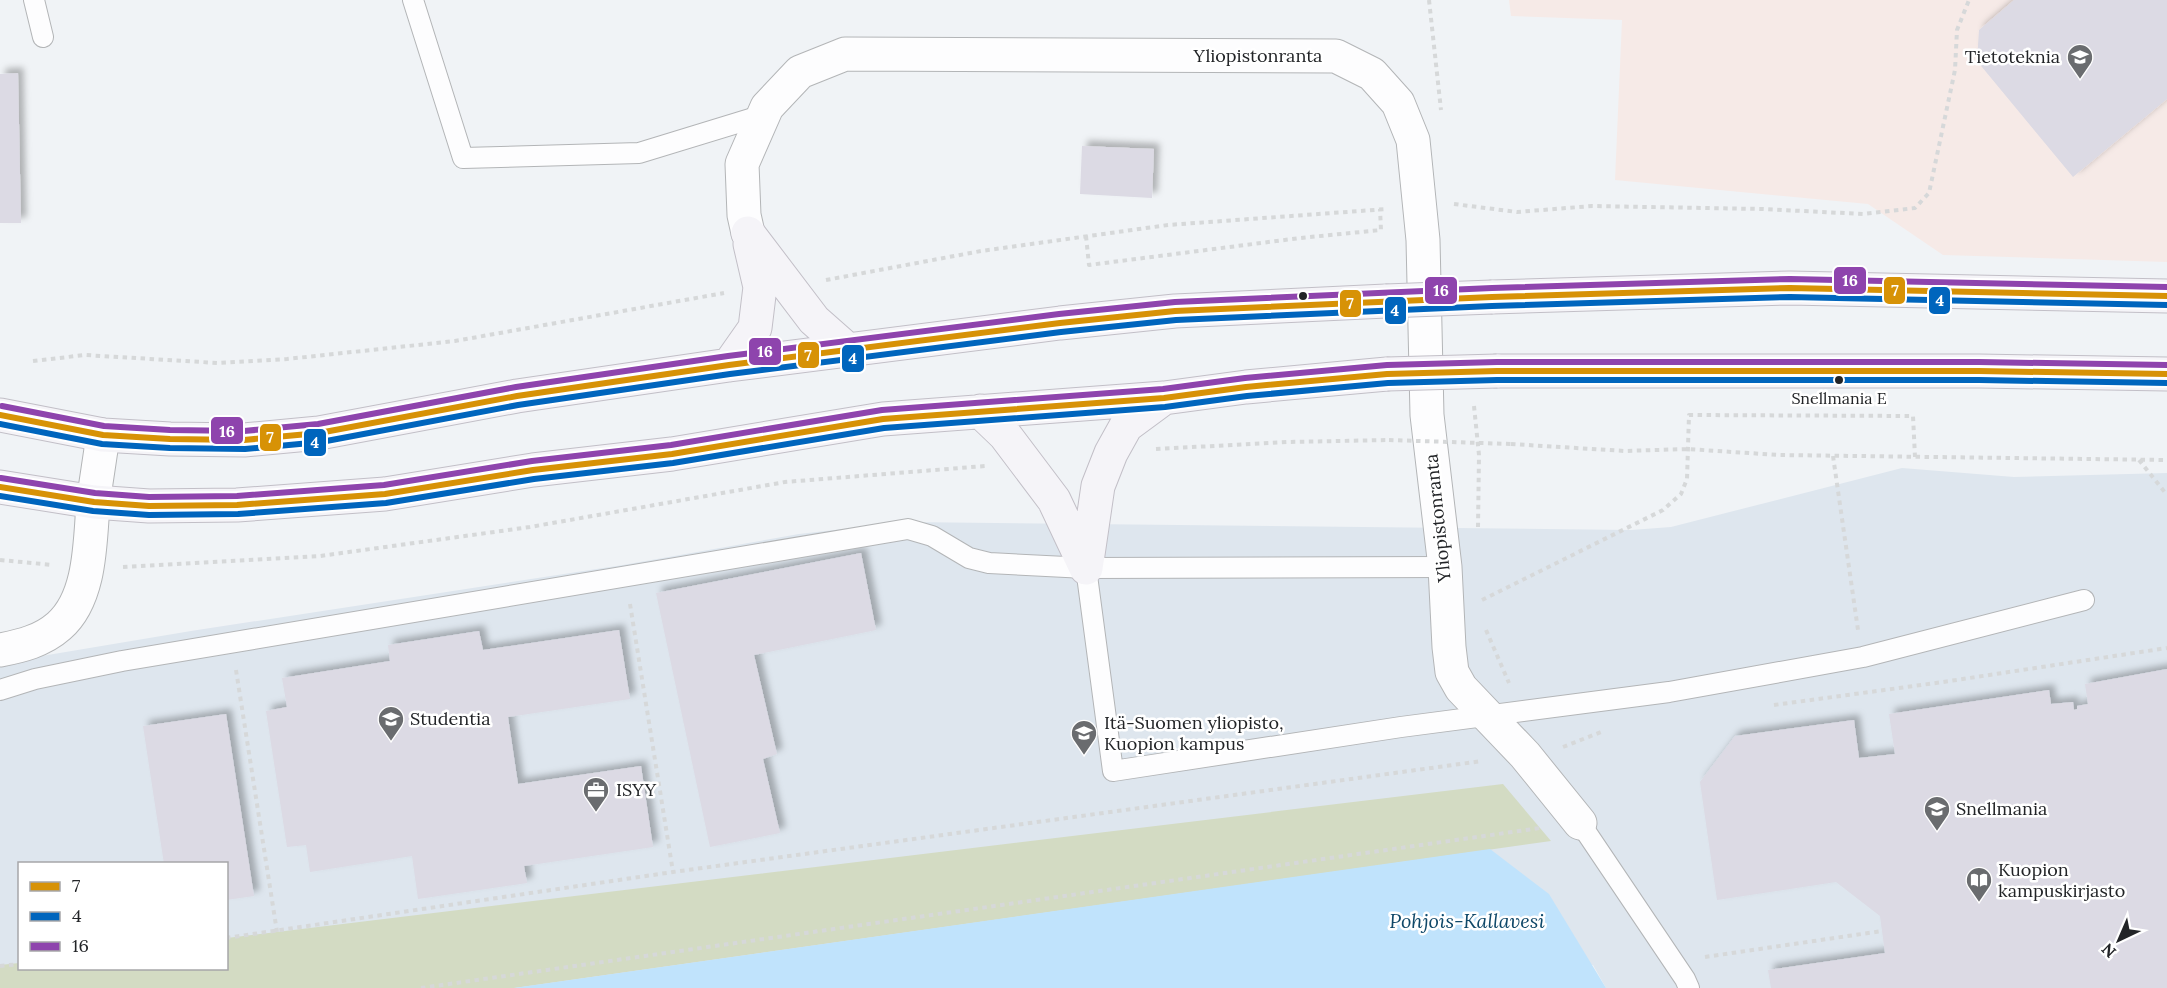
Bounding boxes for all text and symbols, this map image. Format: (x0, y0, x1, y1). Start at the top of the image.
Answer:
school or university icon: Tietoteknia (2065, 42, 2095, 80)
street label: Yliopistonranta (1193, 44, 1322, 67)
place label: Tietoteknia (1965, 45, 2060, 68)
line badge: 16 (1833, 266, 1867, 295)
text: 16 (1842, 270, 1858, 290)
line badge: 16 (1424, 276, 1458, 305)
line badge: 7 (1883, 276, 1906, 305)
text: 16 (1433, 280, 1449, 300)
text: 7 (1891, 280, 1899, 300)
line badge: 4 (1928, 286, 1951, 315)
line badge: 7 (1339, 289, 1362, 318)
unlabelled marker (1297, 290, 1309, 302)
text: 4 (1936, 290, 1945, 310)
text: 7 (1346, 293, 1354, 313)
line badge: 4 (1384, 296, 1407, 325)
text: 4 (1391, 300, 1400, 320)
line badge: 16 (748, 337, 782, 366)
text: 16 (757, 341, 773, 361)
line badge: 7 (797, 341, 820, 369)
line badge: 4 (841, 344, 865, 373)
text: 7 (804, 345, 812, 365)
text: 4 (849, 348, 858, 368)
marker: Snellmania E (1833, 374, 1845, 386)
place label: Snellmania E (1791, 388, 1887, 408)
line badge: 16 (210, 416, 244, 445)
text: 16 (219, 421, 235, 441)
line badge: 7 (259, 423, 282, 452)
text: 7 (266, 427, 274, 447)
line badge: 4 (303, 428, 327, 457)
text: 4 (311, 432, 320, 452)
street label: Yliopistonranta (1419, 453, 1456, 584)
school or university icon: Studentia (376, 704, 406, 742)
place label: Studentia (410, 707, 490, 730)
place label: Itä-Suomen yliopisto, Kuopion kampus (1104, 711, 1284, 755)
school or university icon: Itä-Suomen yliopisto, Kuopion kampus (1069, 718, 1099, 756)
office icon: ISYY (581, 775, 611, 813)
place label: ISYY (616, 778, 657, 801)
school or university icon: Snellmania (1922, 794, 1952, 832)
place label: Snellmania (1956, 797, 2047, 820)
place label: Kuopion kampuskirjasto (1998, 858, 2125, 902)
legend (18, 862, 228, 970)
library icon: Kuopion kampuskirjasto (1964, 865, 1994, 903)
text: 7 (72, 874, 80, 897)
text: 4 (72, 904, 82, 927)
water label: Pohjois-Kallavesi (1389, 908, 1545, 933)
north arrow (2089, 910, 2149, 970)
text: 16 (72, 934, 89, 957)
text: N (2097, 939, 2120, 962)

